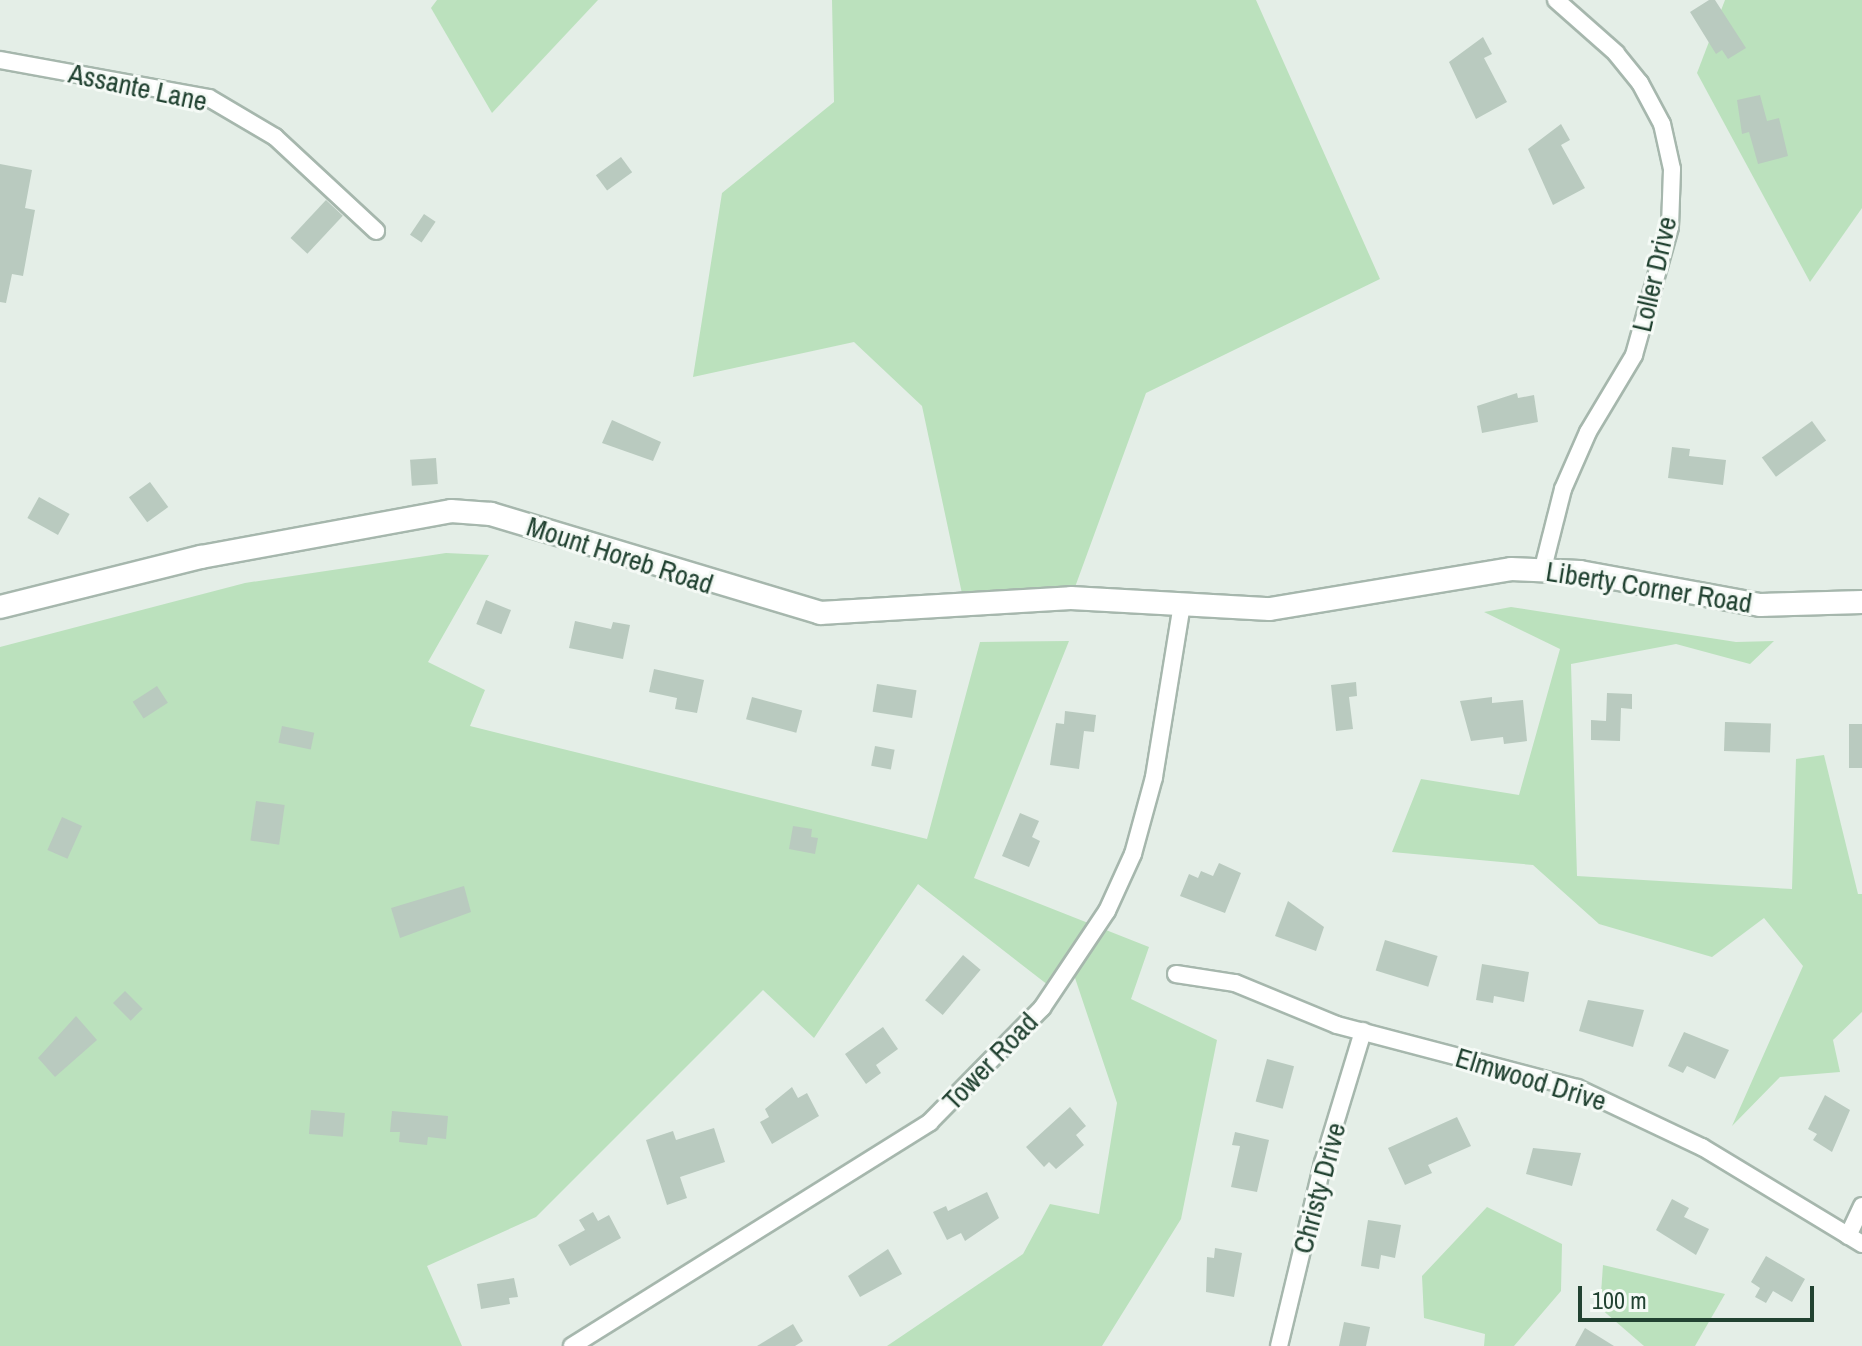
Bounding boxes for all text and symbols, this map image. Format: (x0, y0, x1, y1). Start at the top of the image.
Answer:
street label: Assante Lane (66, 56, 210, 118)
street label: Loller Drive (1624, 213, 1684, 335)
street label: Mount Horeb Road (523, 509, 717, 601)
street label: Liberty Corner Road (1544, 554, 1754, 620)
street label: Tower Road (935, 1005, 1045, 1117)
street label: Elmwood Drive (1452, 1040, 1610, 1118)
street label: Christy Drive (1285, 1119, 1353, 1257)
scale bar (1582, 1270, 1818, 1320)
text: 100 m (1592, 1284, 1647, 1316)

